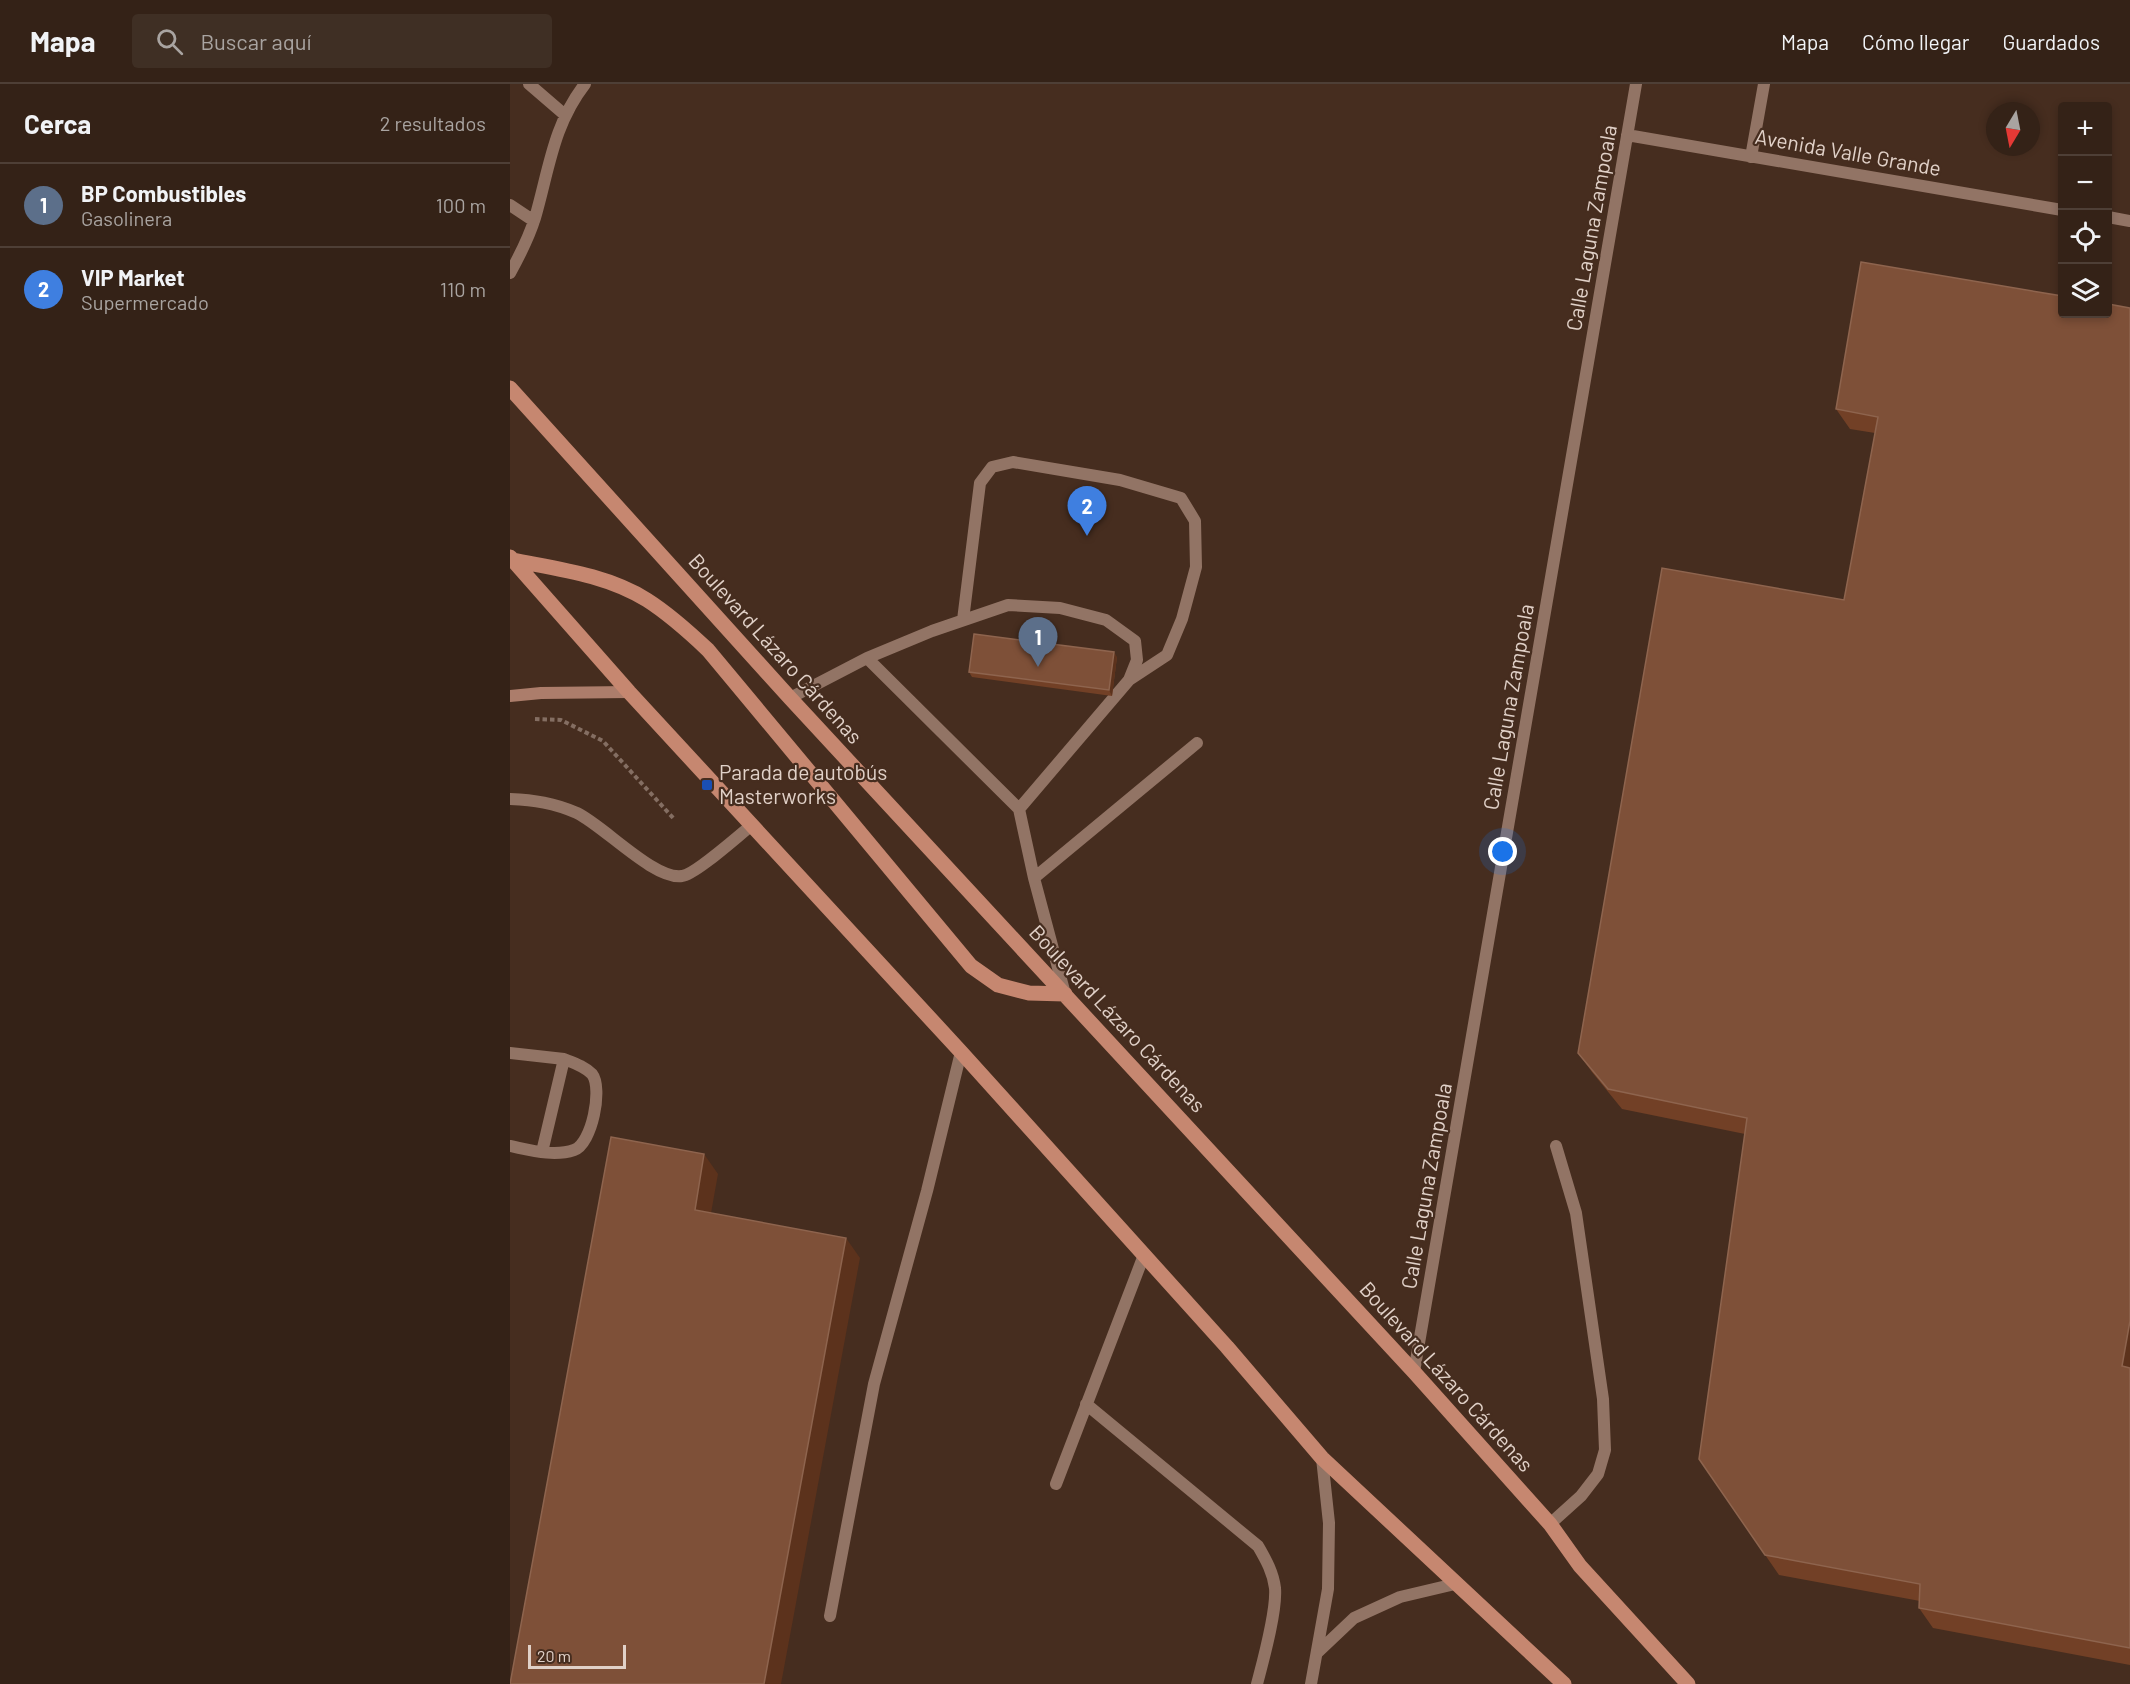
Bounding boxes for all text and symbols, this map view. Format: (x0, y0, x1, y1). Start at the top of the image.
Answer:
search box (132, 14, 552, 68)
text: Mapa (30, 24, 96, 58)
icon: search (153, 25, 186, 58)
text: Buscar aquí (201, 28, 311, 54)
text: Mapa (1781, 29, 1829, 54)
text: Cómo llegar (1862, 29, 1969, 54)
text: Guardados (2002, 29, 2100, 54)
north arrow (1986, 102, 2040, 156)
map controls (2058, 102, 2112, 318)
button: + (2058, 102, 2112, 156)
text: Cerca (24, 108, 91, 139)
text: 2 resultados (380, 111, 486, 135)
street label: Calle Laguna Zampoala (1560, 123, 1621, 333)
street label: Avenida Valle Grande (1753, 123, 1943, 180)
button: − (2058, 156, 2112, 210)
text: BP Combustibles (81, 180, 246, 206)
text: 1 (40, 193, 47, 217)
text: 100 m (436, 193, 486, 217)
text: Gasolinera (81, 206, 172, 230)
button: locate (2058, 210, 2112, 264)
text: VIP Market (81, 264, 185, 290)
button: layers (2058, 264, 2112, 318)
text: 2 (38, 277, 49, 301)
text: 110 m (440, 277, 486, 301)
text: Supermercado (81, 290, 209, 314)
pin: 2 (1068, 486, 1106, 536)
street label: Boulevard Lázaro Cárdenas (684, 548, 868, 748)
street label: Calle Laguna Zampoala (1477, 602, 1538, 812)
pin: 1 (1018, 618, 1058, 667)
place label: Parada de autobús Masterworks (719, 759, 887, 808)
marker: Parada de autobús Masterworks (700, 778, 714, 792)
your location (1488, 837, 1517, 866)
street label: Boulevard Lázaro Cárdenas (1025, 919, 1211, 1117)
street label: Calle Laguna Zampoala (1395, 1081, 1456, 1291)
street label: Boulevard Lázaro Cárdenas (1355, 1276, 1539, 1476)
scale bar (528, 1642, 626, 1670)
text: 20 m (537, 1646, 571, 1665)

